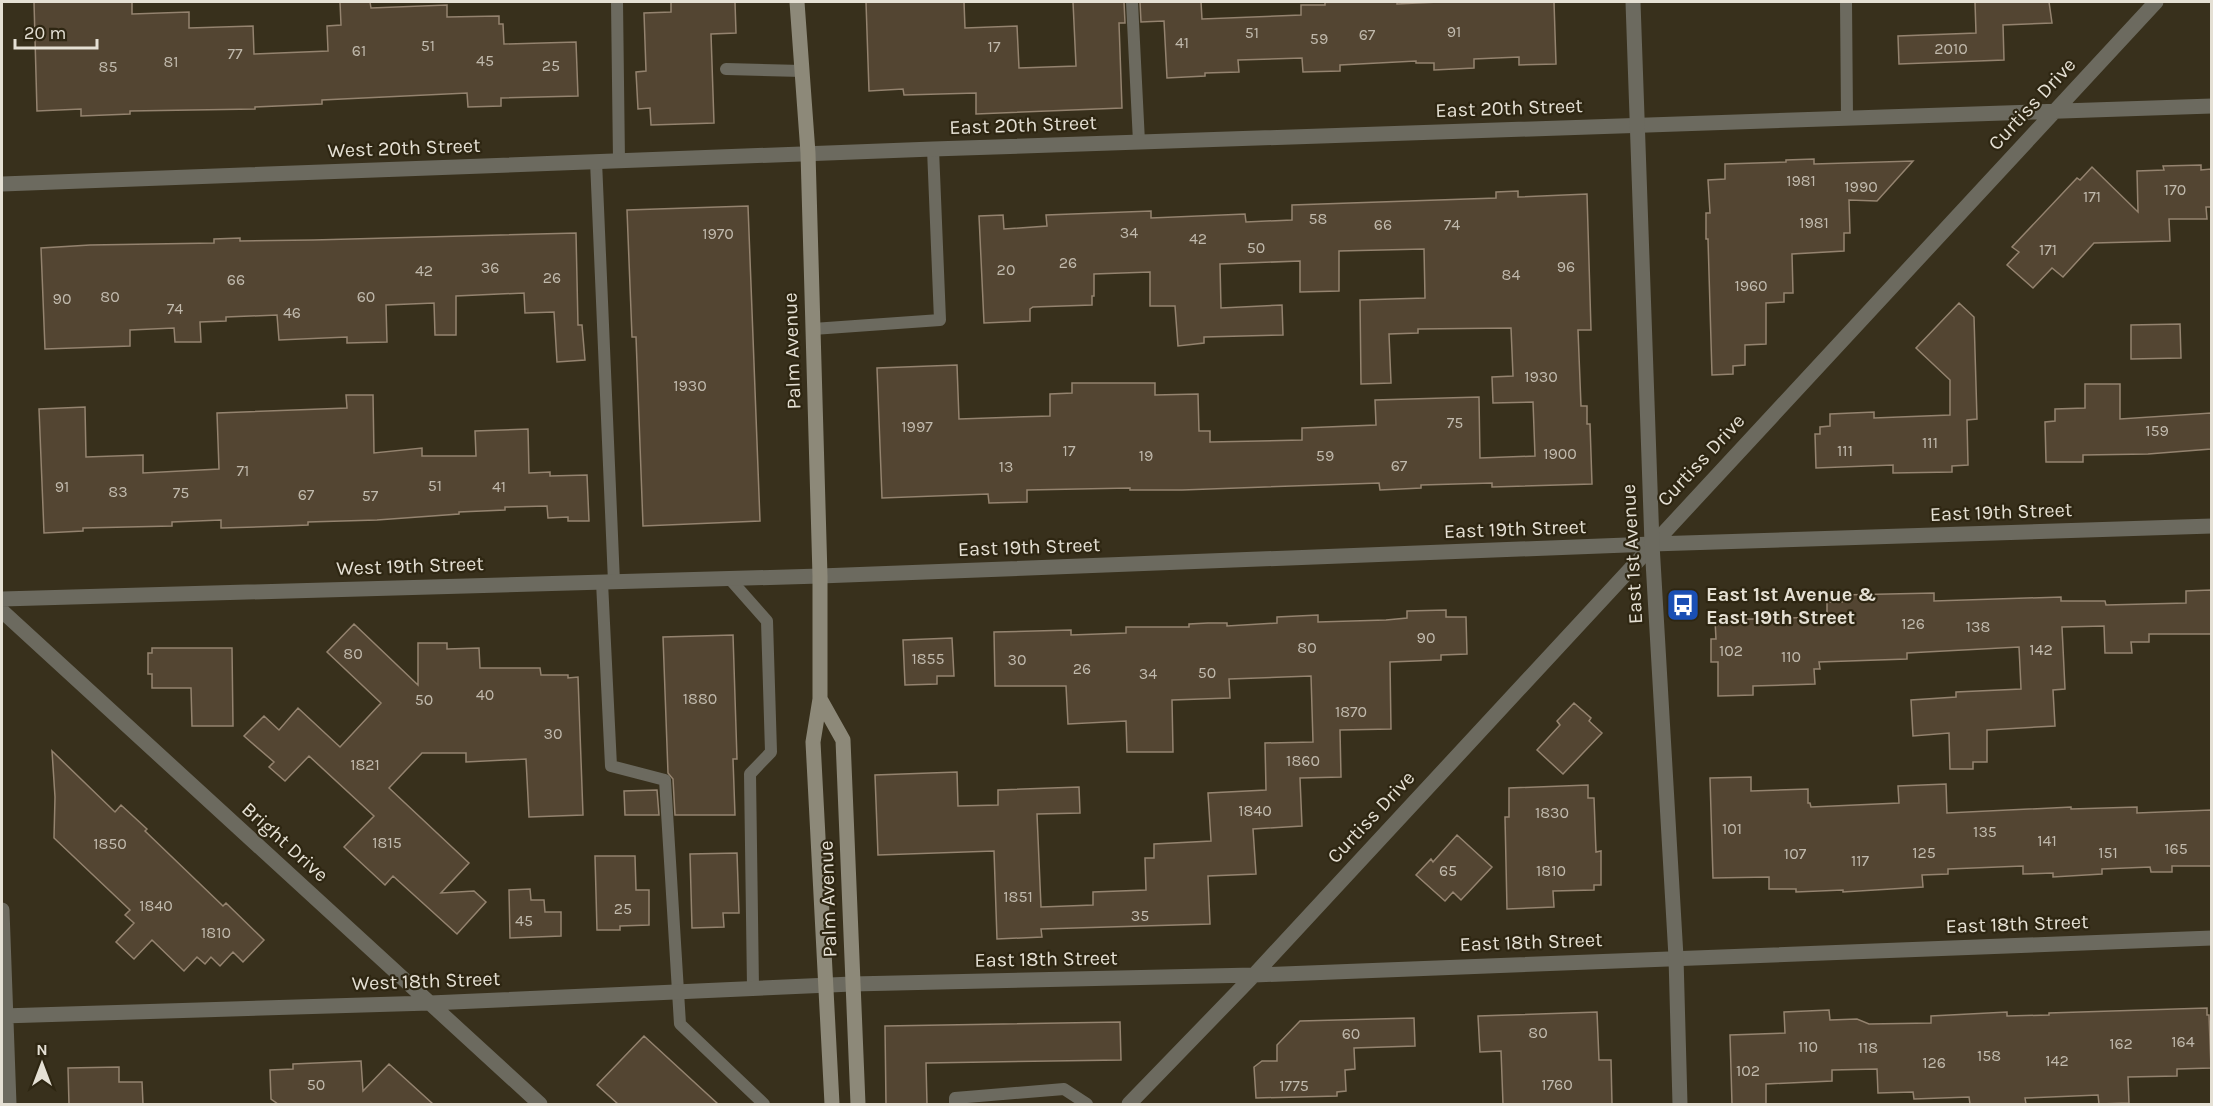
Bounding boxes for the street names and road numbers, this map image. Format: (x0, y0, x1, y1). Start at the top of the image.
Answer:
street label: Curtiss Drive (1984, 53, 2080, 155)
street label: East 20th Street (1435, 94, 1584, 122)
street label: East 20th Street (949, 111, 1098, 139)
street label: West 20th Street (327, 134, 481, 162)
street label: Palm Avenue (778, 292, 806, 410)
street label: Curtiss Drive (1653, 409, 1749, 511)
street label: East 1st Avenue (1617, 483, 1647, 625)
street label: East 19th Street (1929, 498, 2073, 526)
street label: East 19th Street (1443, 515, 1587, 543)
street label: East 19th Street (957, 533, 1101, 561)
street label: West 19th Street (336, 552, 485, 580)
street label: Curtiss Drive (1323, 766, 1419, 868)
street label: Bright Drive (237, 797, 333, 887)
street label: Palm Avenue (814, 840, 842, 958)
street label: East 18th Street (1945, 910, 2089, 938)
street label: East 18th Street (1459, 928, 1603, 956)
street label: East 18th Street (974, 946, 1118, 972)
street label: West 18th Street (351, 967, 501, 995)

